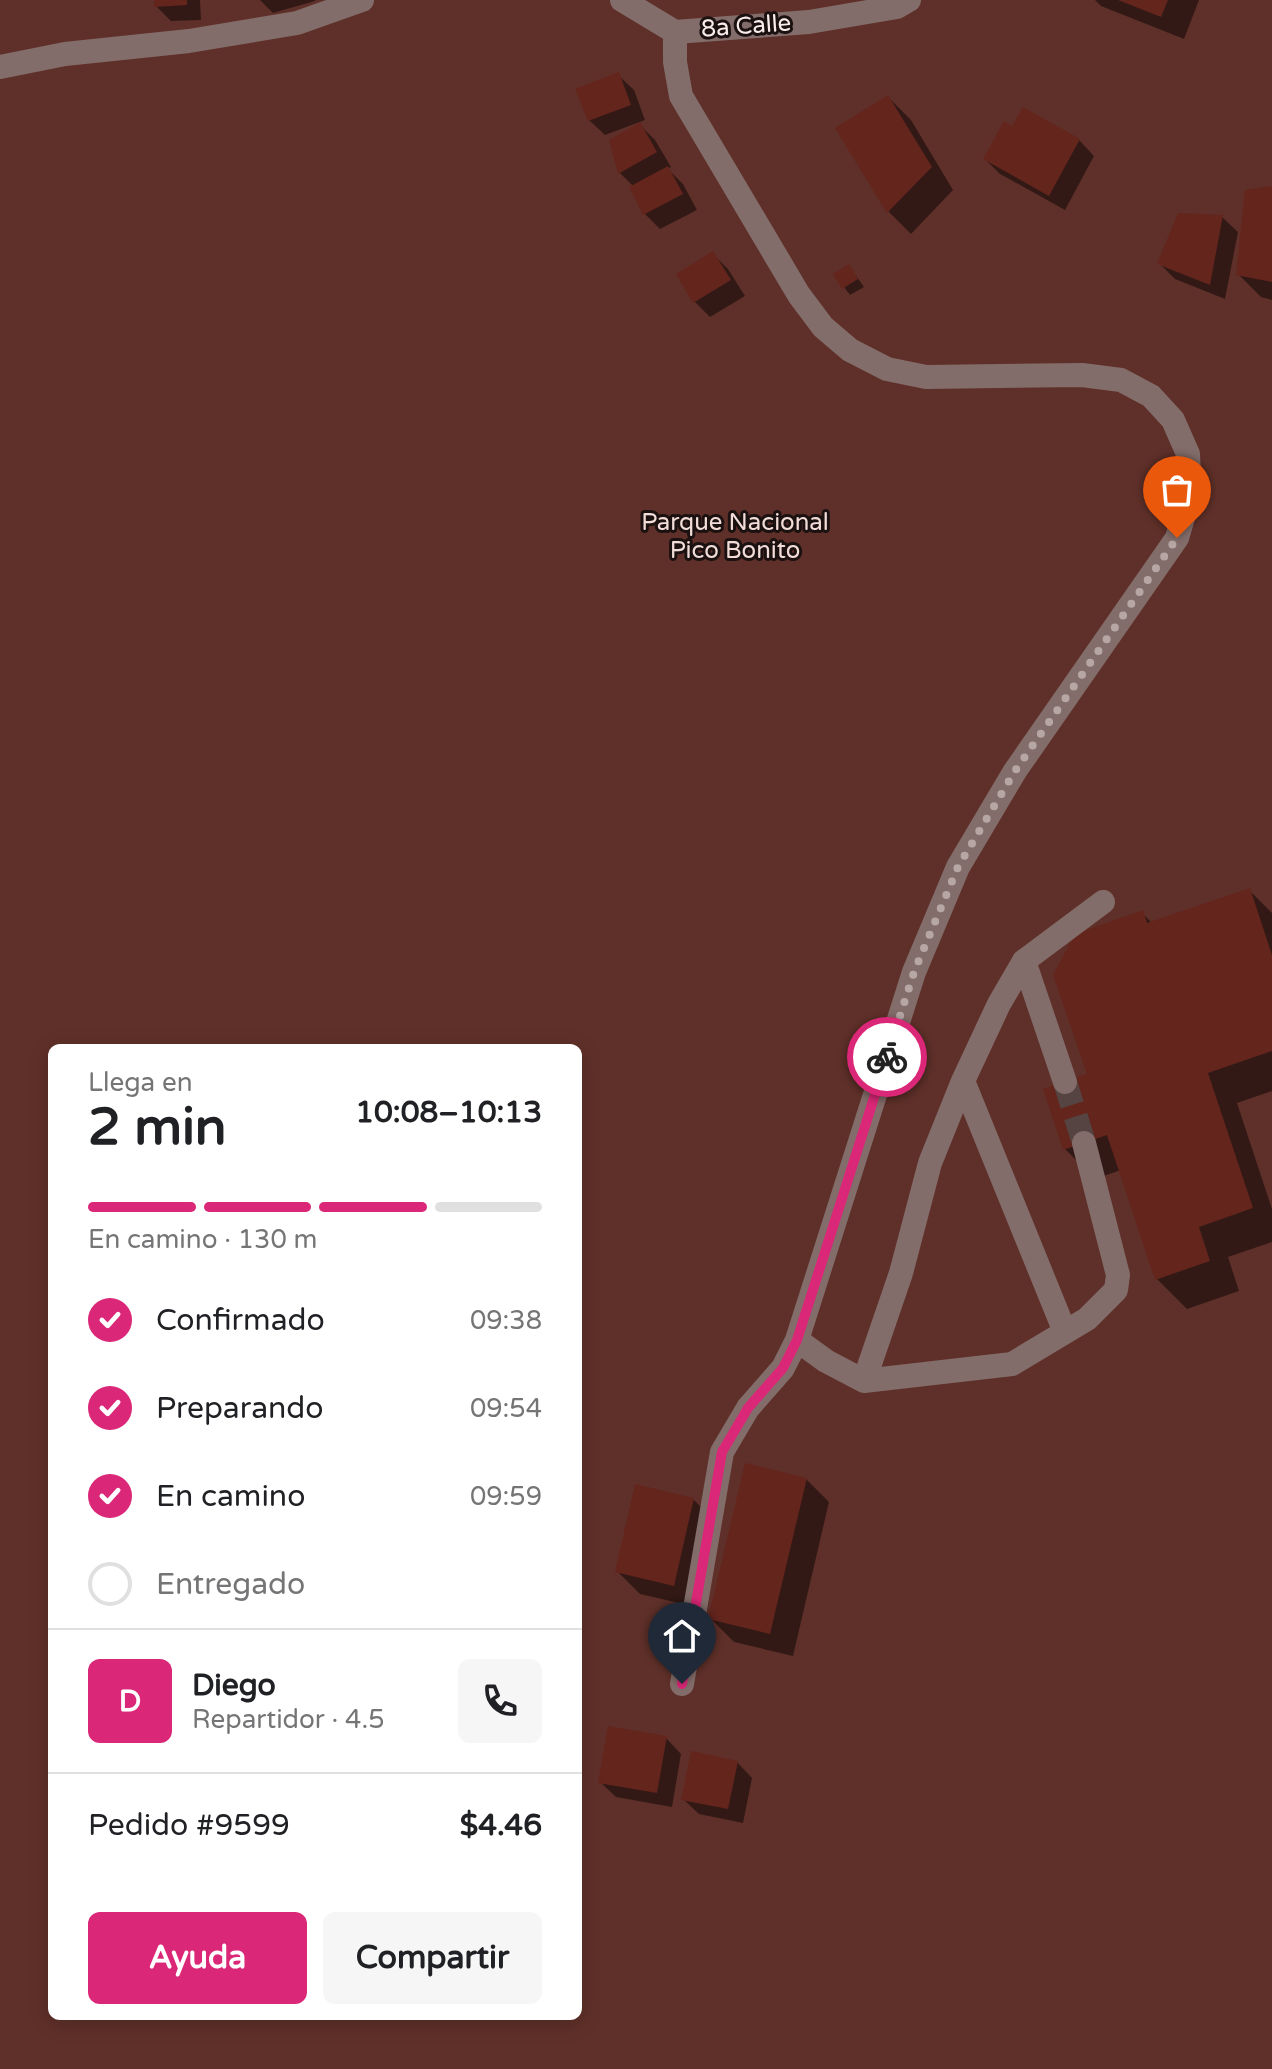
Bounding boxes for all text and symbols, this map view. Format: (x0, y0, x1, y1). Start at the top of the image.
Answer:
street label: 8a Calle (700, 8, 792, 44)
pin (1143, 456, 1211, 538)
icon: bag (1155, 468, 1199, 512)
park label: Parque Nacional Pico Bonito (641, 508, 829, 565)
courier (847, 1017, 927, 1097)
icon: bike (865, 1035, 909, 1079)
text: Llega en (88, 1067, 193, 1098)
text: 10:08–10:13 (355, 1094, 542, 1131)
text: 2 min (88, 1096, 227, 1159)
text: En camino · 130 m (88, 1224, 317, 1255)
icon: check (88, 1298, 132, 1342)
text: Confirmado (156, 1302, 325, 1339)
text: 09:38 (470, 1305, 542, 1336)
icon: check (88, 1386, 132, 1430)
text: Preparando (156, 1390, 324, 1427)
text: 09:54 (470, 1393, 542, 1424)
icon: check (88, 1474, 132, 1518)
text: En camino (156, 1478, 305, 1515)
text: 09:59 (470, 1481, 542, 1512)
text: Entregado (156, 1566, 305, 1603)
pin (648, 1602, 716, 1684)
icon: home (660, 1614, 704, 1658)
button: phone (458, 1659, 542, 1743)
text: Diego (192, 1667, 276, 1704)
text: D (119, 1683, 141, 1720)
text: Repartidor · 4.5 (192, 1704, 384, 1735)
text: Pedido #9599 (88, 1807, 290, 1844)
text: $4.46 (460, 1807, 542, 1844)
button: Ayuda (88, 1912, 307, 2004)
button: Compartir (323, 1912, 542, 2004)

